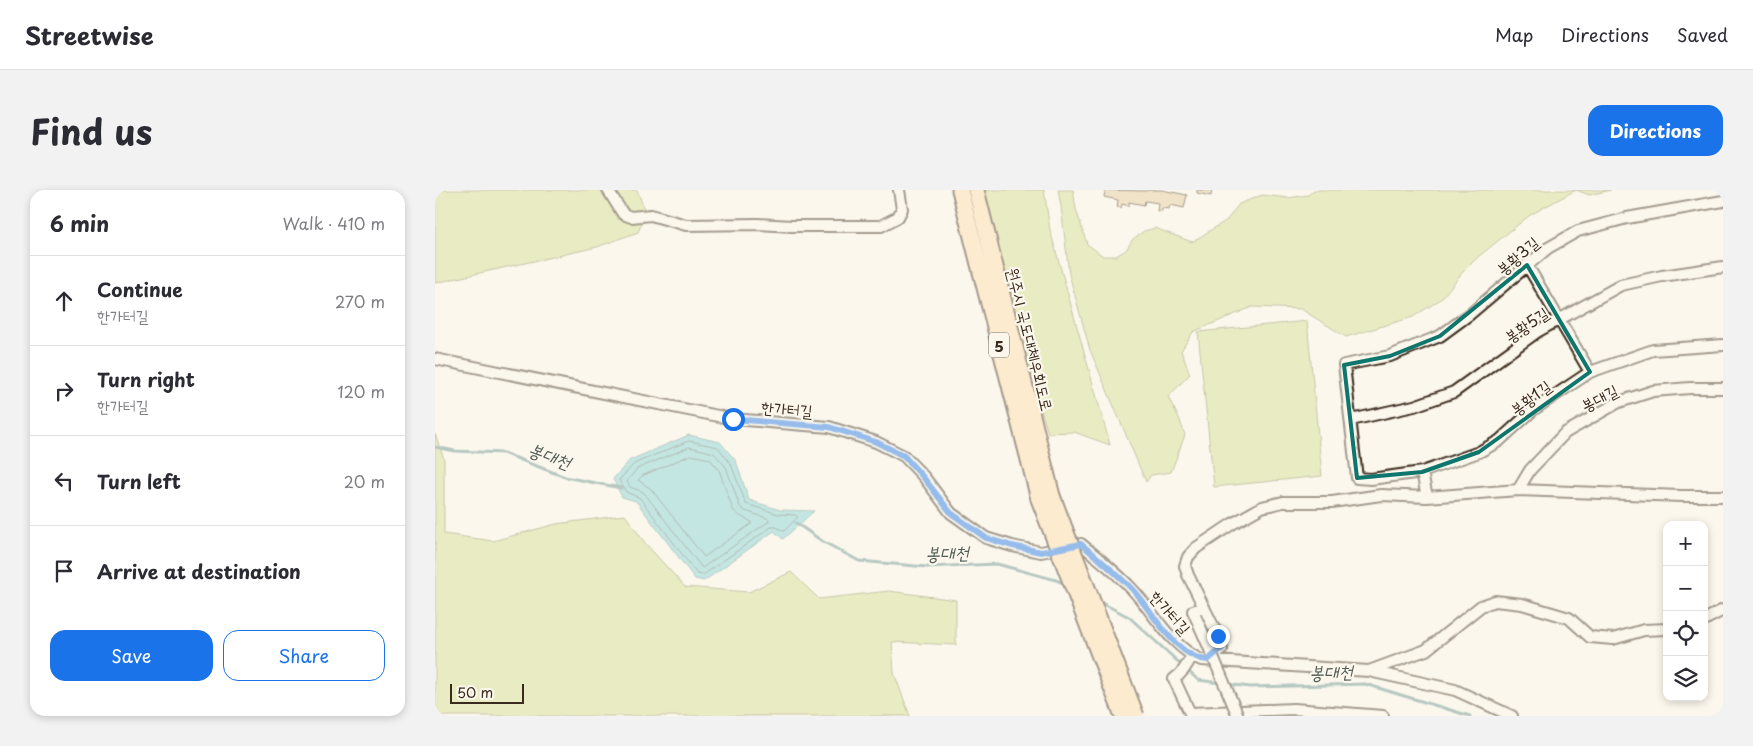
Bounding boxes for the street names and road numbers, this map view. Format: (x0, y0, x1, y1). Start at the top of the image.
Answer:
street label: 봉황3길 (1490, 230, 1544, 280)
street label: 원주시 국도대체우회도로 (1002, 265, 1060, 413)
street label: 봉황5길 (1499, 300, 1553, 348)
road number: 5 (989, 332, 1009, 358)
street label: 봉황1길 (1504, 374, 1556, 420)
street label: 봉대길 (1576, 377, 1622, 416)
street label: 한가터길 (760, 394, 814, 422)
street label: 한가터길 (1145, 585, 1197, 639)

